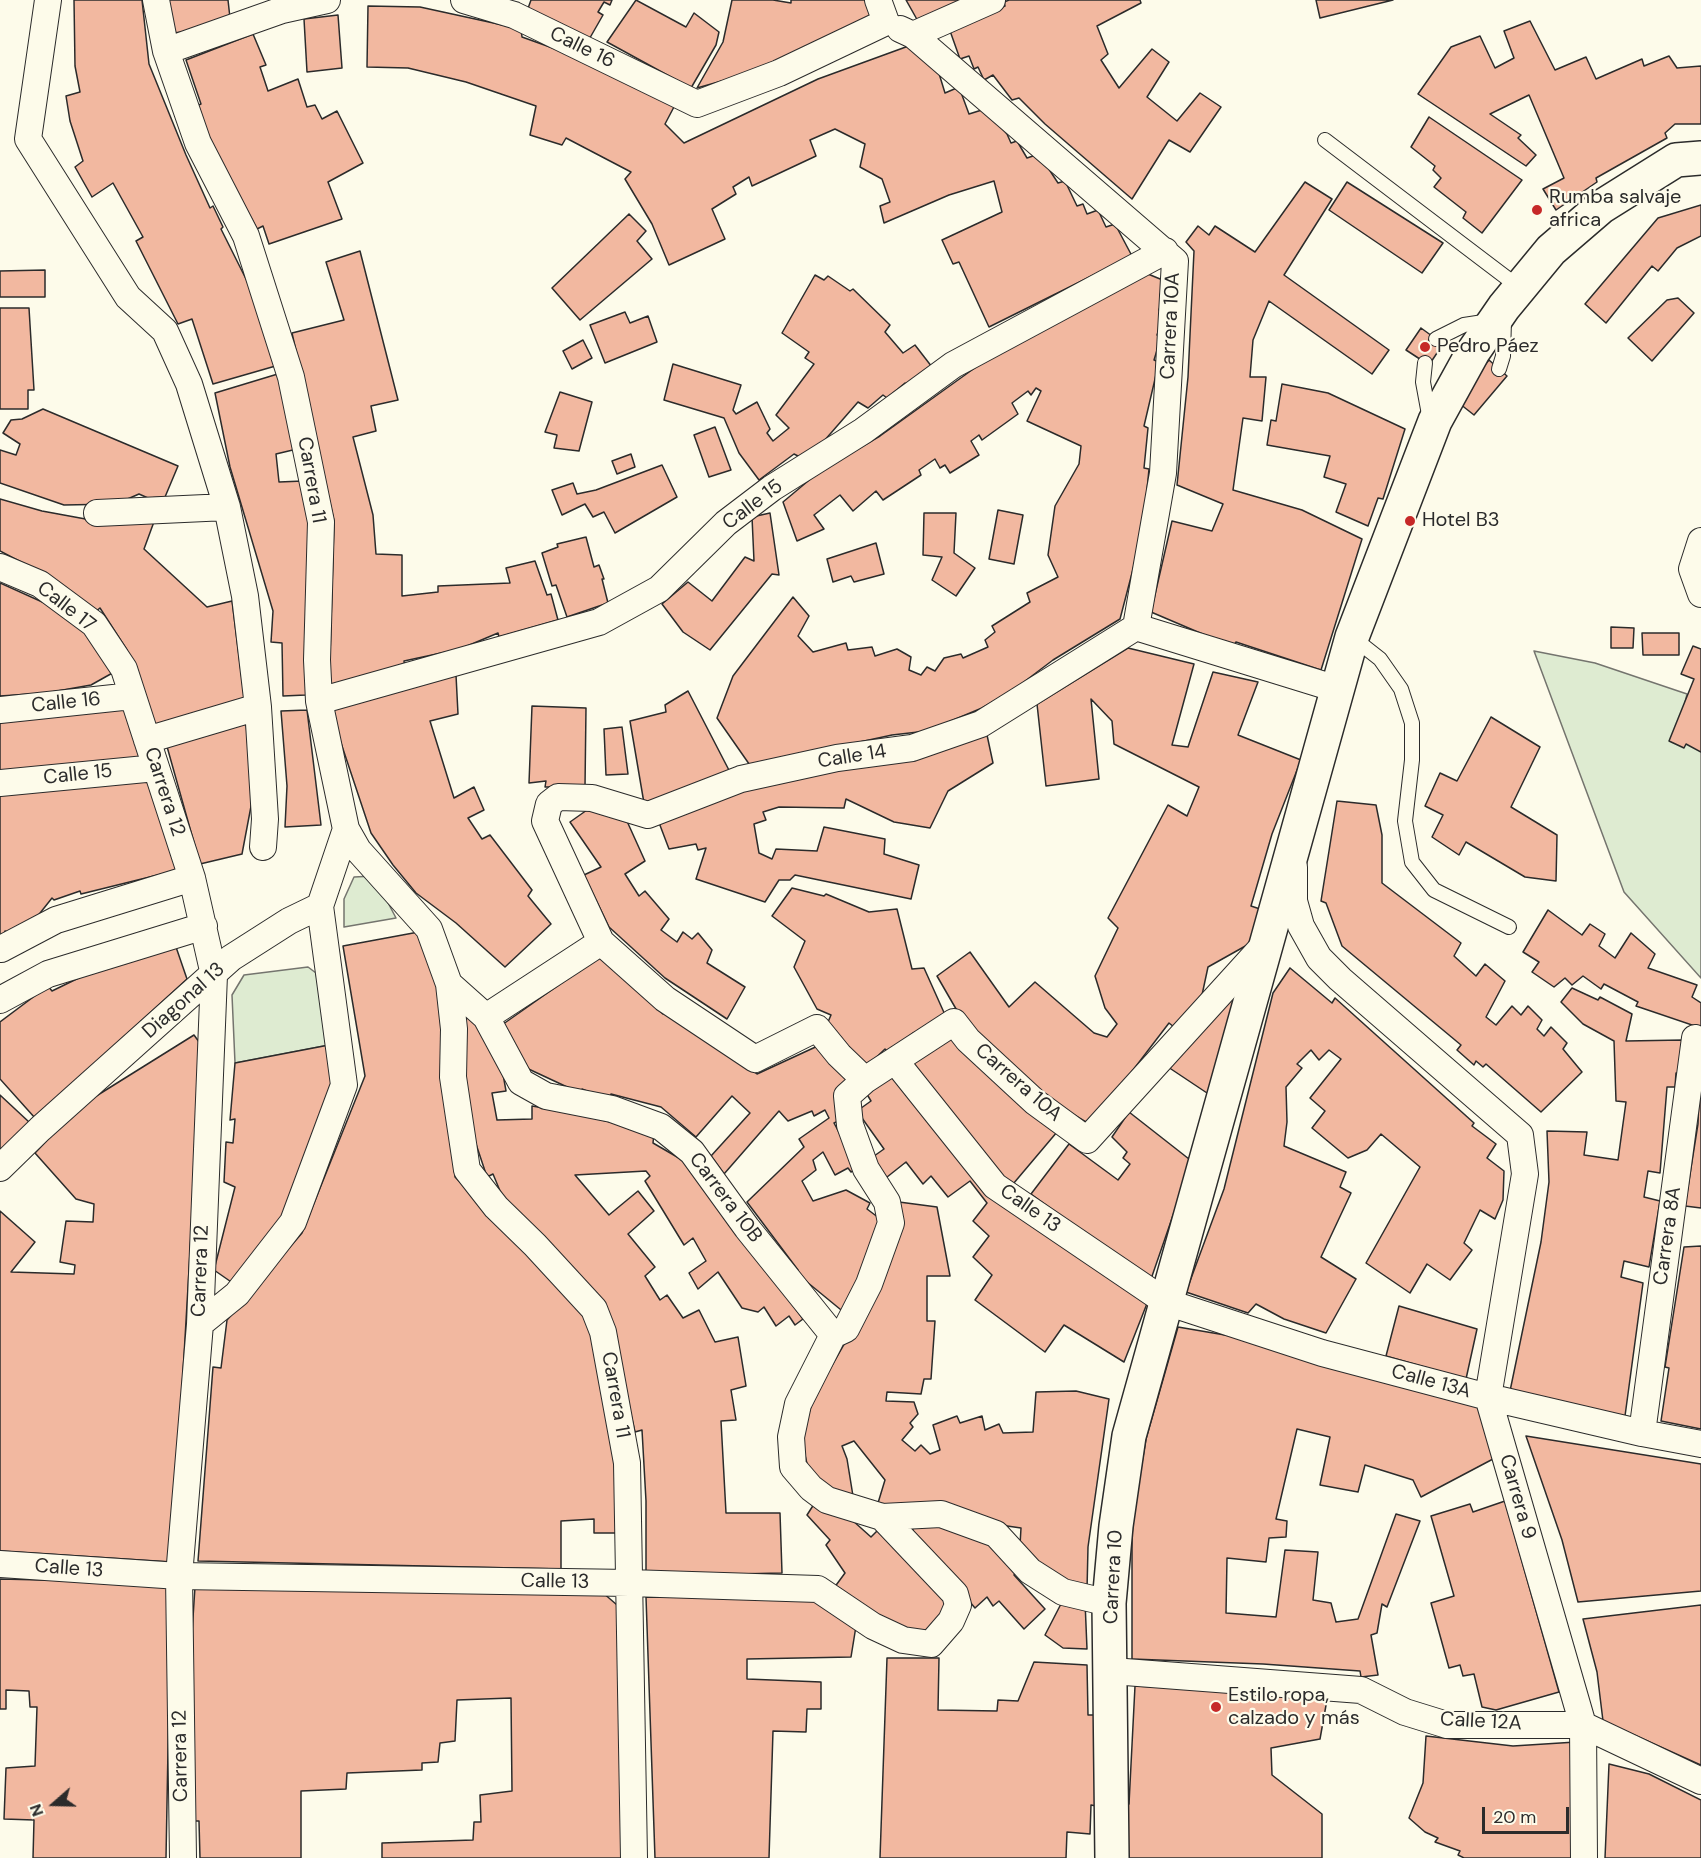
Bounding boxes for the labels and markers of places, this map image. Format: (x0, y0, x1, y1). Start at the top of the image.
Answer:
place label: Rumba salvaje africa (1549, 186, 1681, 233)
marker: Rumba salvaje africa (1530, 203, 1544, 217)
place label: Pedro Páez (1437, 335, 1539, 359)
marker: Pedro Páez (1418, 340, 1432, 354)
place label: Hotel B3 (1422, 509, 1500, 533)
marker: Hotel B3 (1403, 514, 1417, 528)
place label: Estilo ropa, calzado y más (1228, 1684, 1360, 1731)
marker: Estilo ropa, calzado y más (1209, 1700, 1223, 1714)

